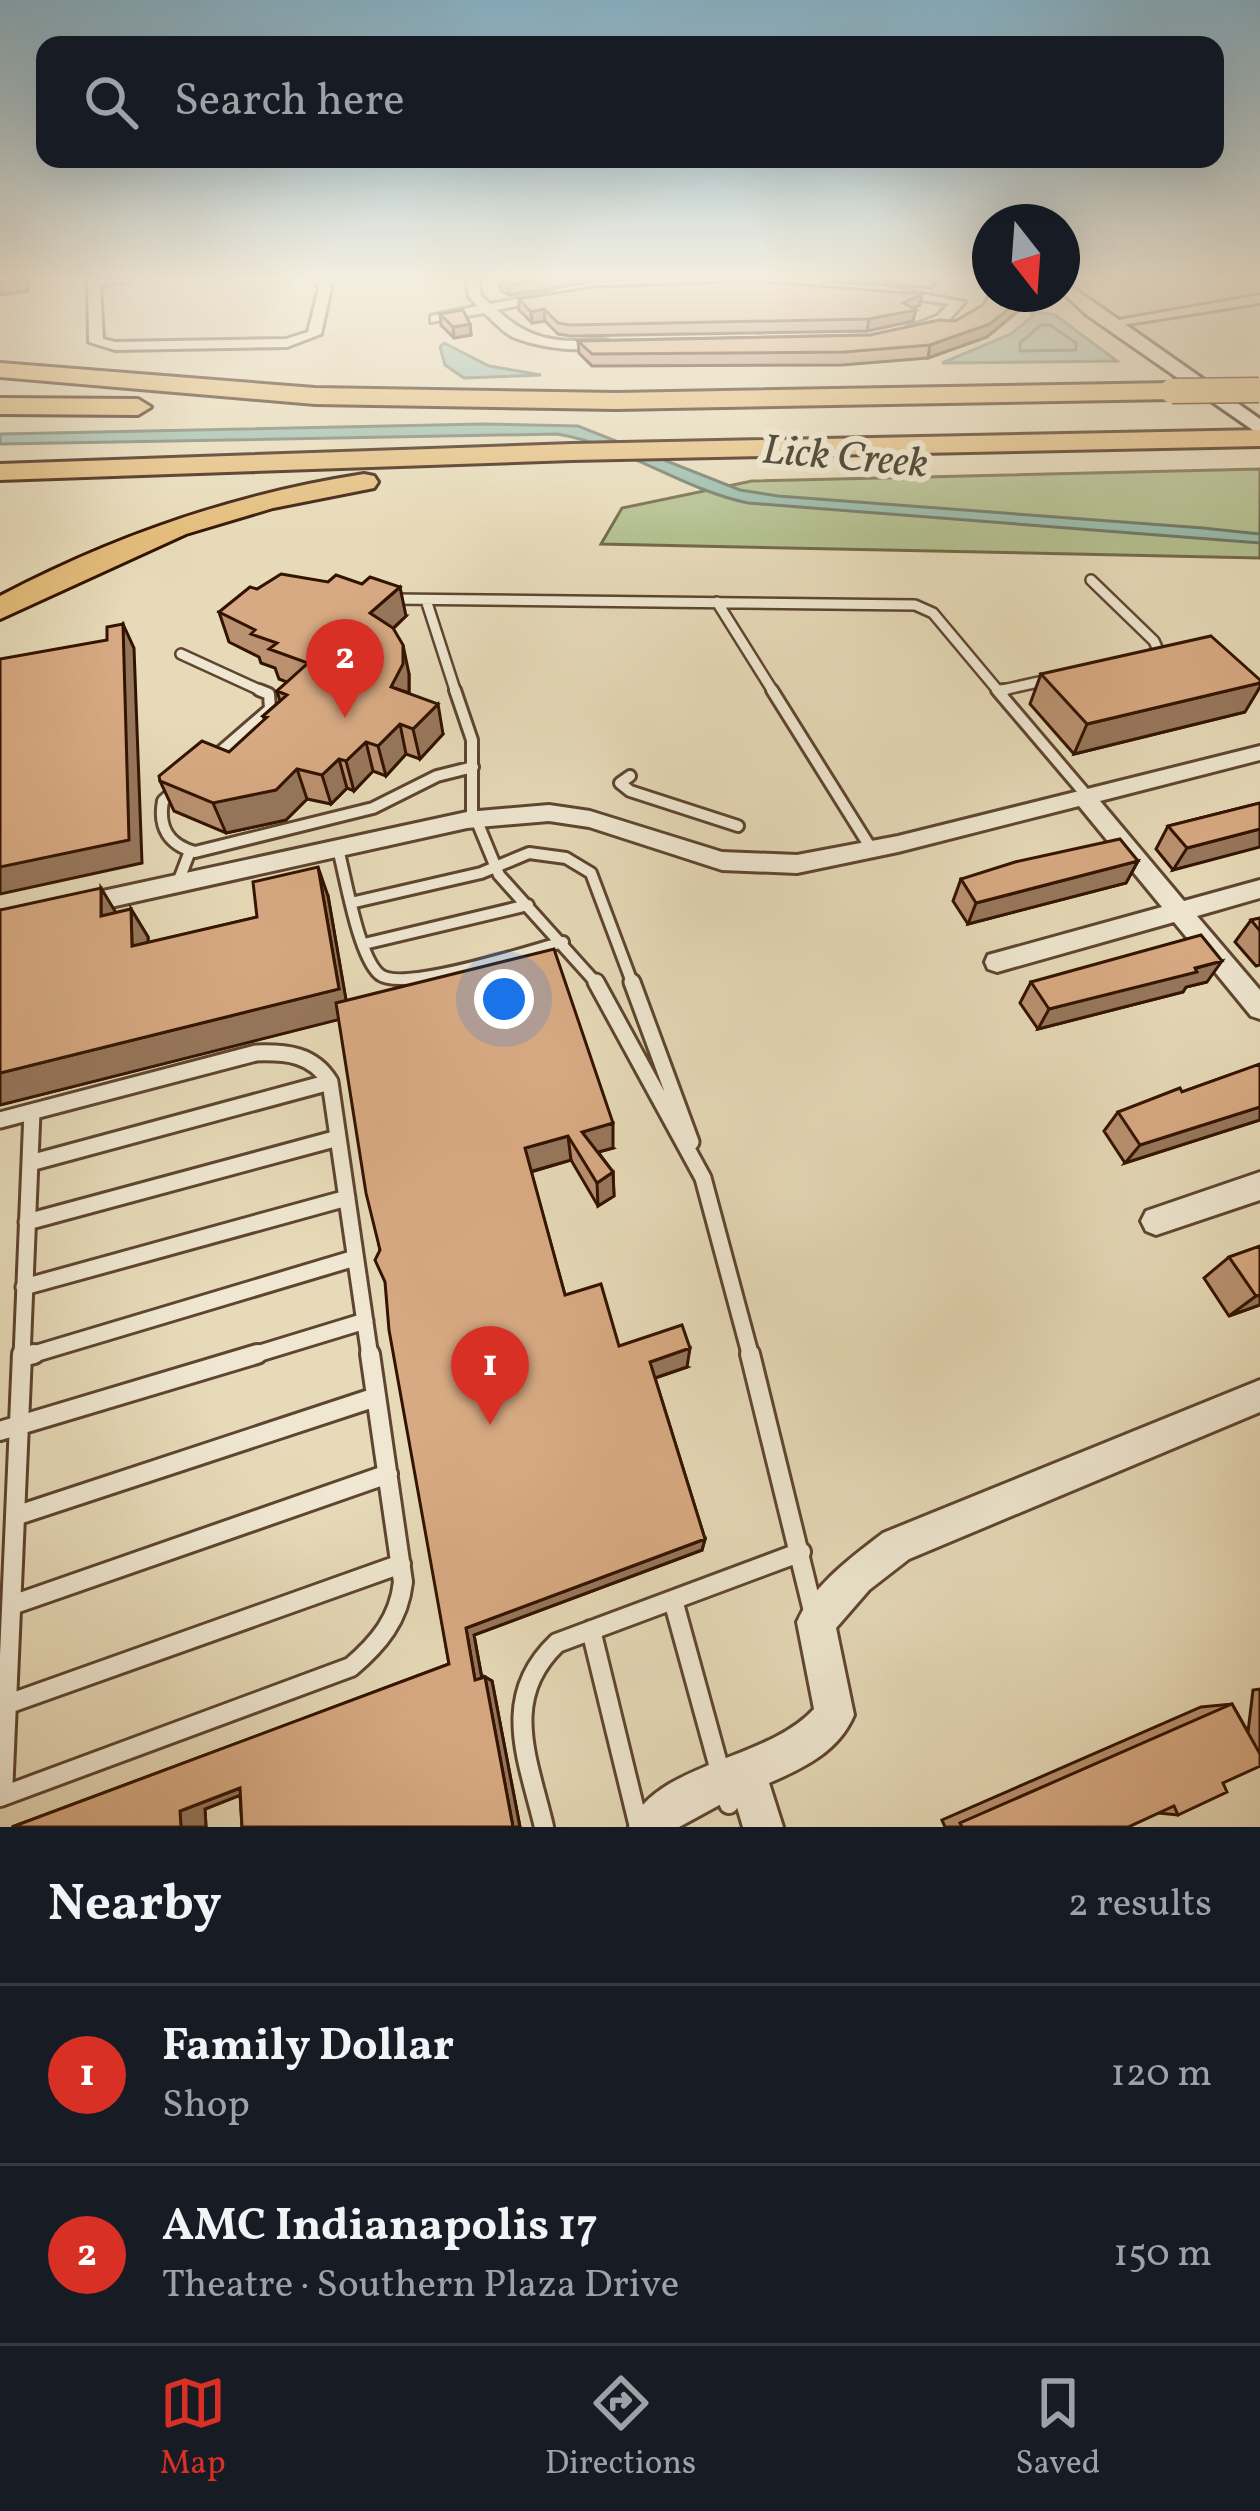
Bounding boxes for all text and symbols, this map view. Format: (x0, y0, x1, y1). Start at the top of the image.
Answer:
search box (36, 36, 1224, 168)
icon: search (78, 69, 144, 135)
text: Search here (174, 71, 405, 134)
north arrow (972, 204, 1080, 312)
water label: Lick Creek (760, 422, 930, 496)
pin: 2 (306, 619, 384, 718)
your location (474, 969, 534, 1029)
pin: 1 (451, 1326, 529, 1425)
text: Nearby (48, 1870, 222, 1941)
text: 2 results (1068, 1878, 1212, 1932)
text: Family Dollar (162, 2016, 454, 2079)
text: 1 (79, 2048, 95, 2102)
text: 120 m (1111, 2048, 1212, 2102)
text: Shop (162, 2079, 250, 2133)
text: AMC Indianapolis 17 (162, 2196, 598, 2259)
text: 2 (77, 2228, 97, 2282)
text: 150 m (1113, 2228, 1212, 2282)
text: Theatre · Southern Plaza Drive (162, 2259, 679, 2313)
tab: Map (160, 2370, 226, 2488)
tab: Directions (545, 2370, 696, 2488)
tab: Saved (1015, 2370, 1100, 2488)

